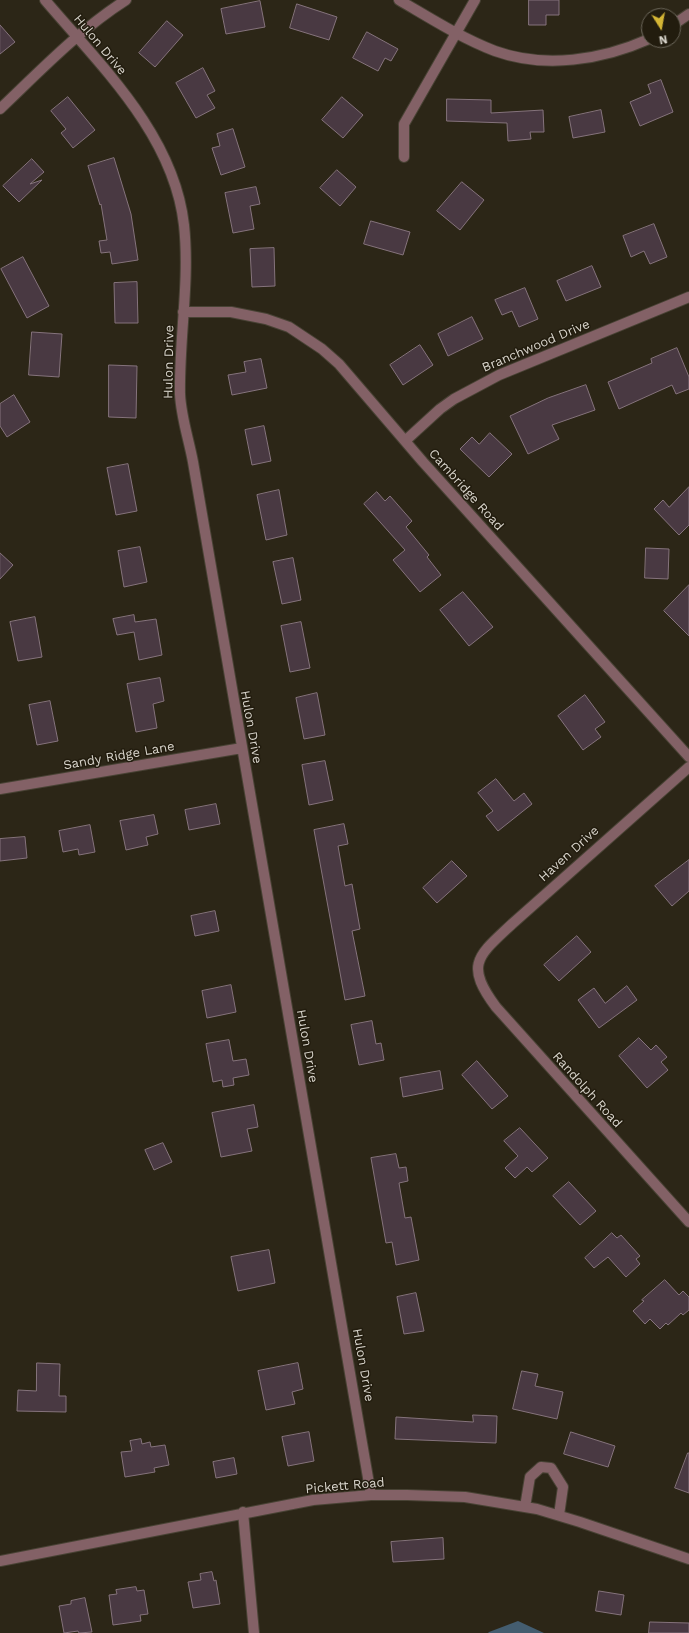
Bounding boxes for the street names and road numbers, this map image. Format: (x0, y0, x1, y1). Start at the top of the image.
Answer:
street label: Hulon Drive (70, 12, 130, 78)
street label: Branchwood Drive (480, 316, 592, 376)
street label: Hulon Drive (161, 325, 177, 399)
street label: Cambridge Road (425, 446, 507, 534)
street label: Hulon Drive (237, 689, 265, 765)
street label: Sandy Ridge Lane (62, 739, 176, 773)
street label: Haven Drive (536, 823, 602, 885)
street label: Hulon Drive (293, 1008, 321, 1084)
street label: Randolph Road (549, 1049, 625, 1131)
street label: Hulon Drive (349, 1327, 377, 1403)
street label: Pickett Road (305, 1475, 385, 1497)

